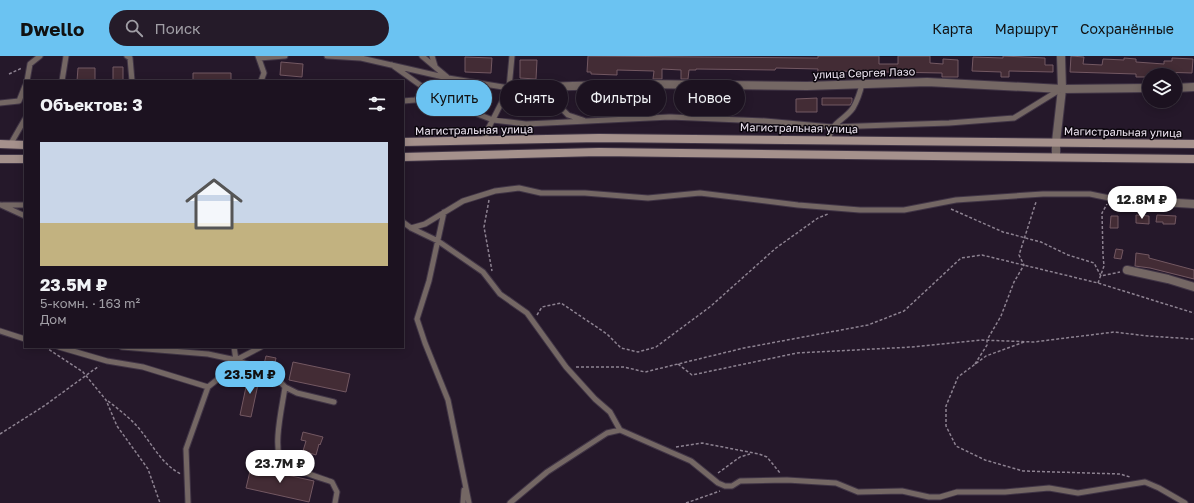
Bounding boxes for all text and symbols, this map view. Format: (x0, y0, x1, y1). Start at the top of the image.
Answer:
search box (109, 10, 389, 46)
text: Dwello (20, 17, 85, 40)
icon: search (123, 17, 145, 39)
text: Поиск (155, 19, 201, 37)
text: Карта (932, 20, 973, 37)
text: Маршрут (995, 20, 1058, 37)
text: Сохранённые (1080, 20, 1174, 37)
street label: улица Сергея Лазо (813, 64, 916, 81)
map controls (1142, 68, 1182, 108)
button: layers (1142, 68, 1182, 108)
chip: Купить (416, 80, 492, 116)
chip: Снять (500, 80, 568, 116)
chip: Фильтры (576, 80, 666, 116)
chip: Новое (674, 80, 745, 116)
icon: filters (366, 93, 388, 115)
text: Объектов: 3 (40, 94, 143, 115)
street label: Магистральная улица (740, 120, 858, 135)
street label: Магистральная улица (415, 122, 533, 137)
street label: Магистральная улица (1064, 124, 1182, 139)
icon: home (178, 168, 250, 240)
pin: 12.8M ₽ (1105, 186, 1179, 220)
text: 12.8M ₽ (1117, 191, 1167, 207)
text: 23.5M ₽ (40, 274, 107, 295)
text: 5-комн. · 163 m² (40, 295, 140, 311)
text: Дом (40, 311, 67, 327)
pin: 23.5M ₽ (213, 361, 287, 395)
text: 23.5M ₽ (224, 366, 276, 382)
pin: 23.7M ₽ (243, 450, 317, 484)
text: 23.7M ₽ (255, 455, 305, 471)

